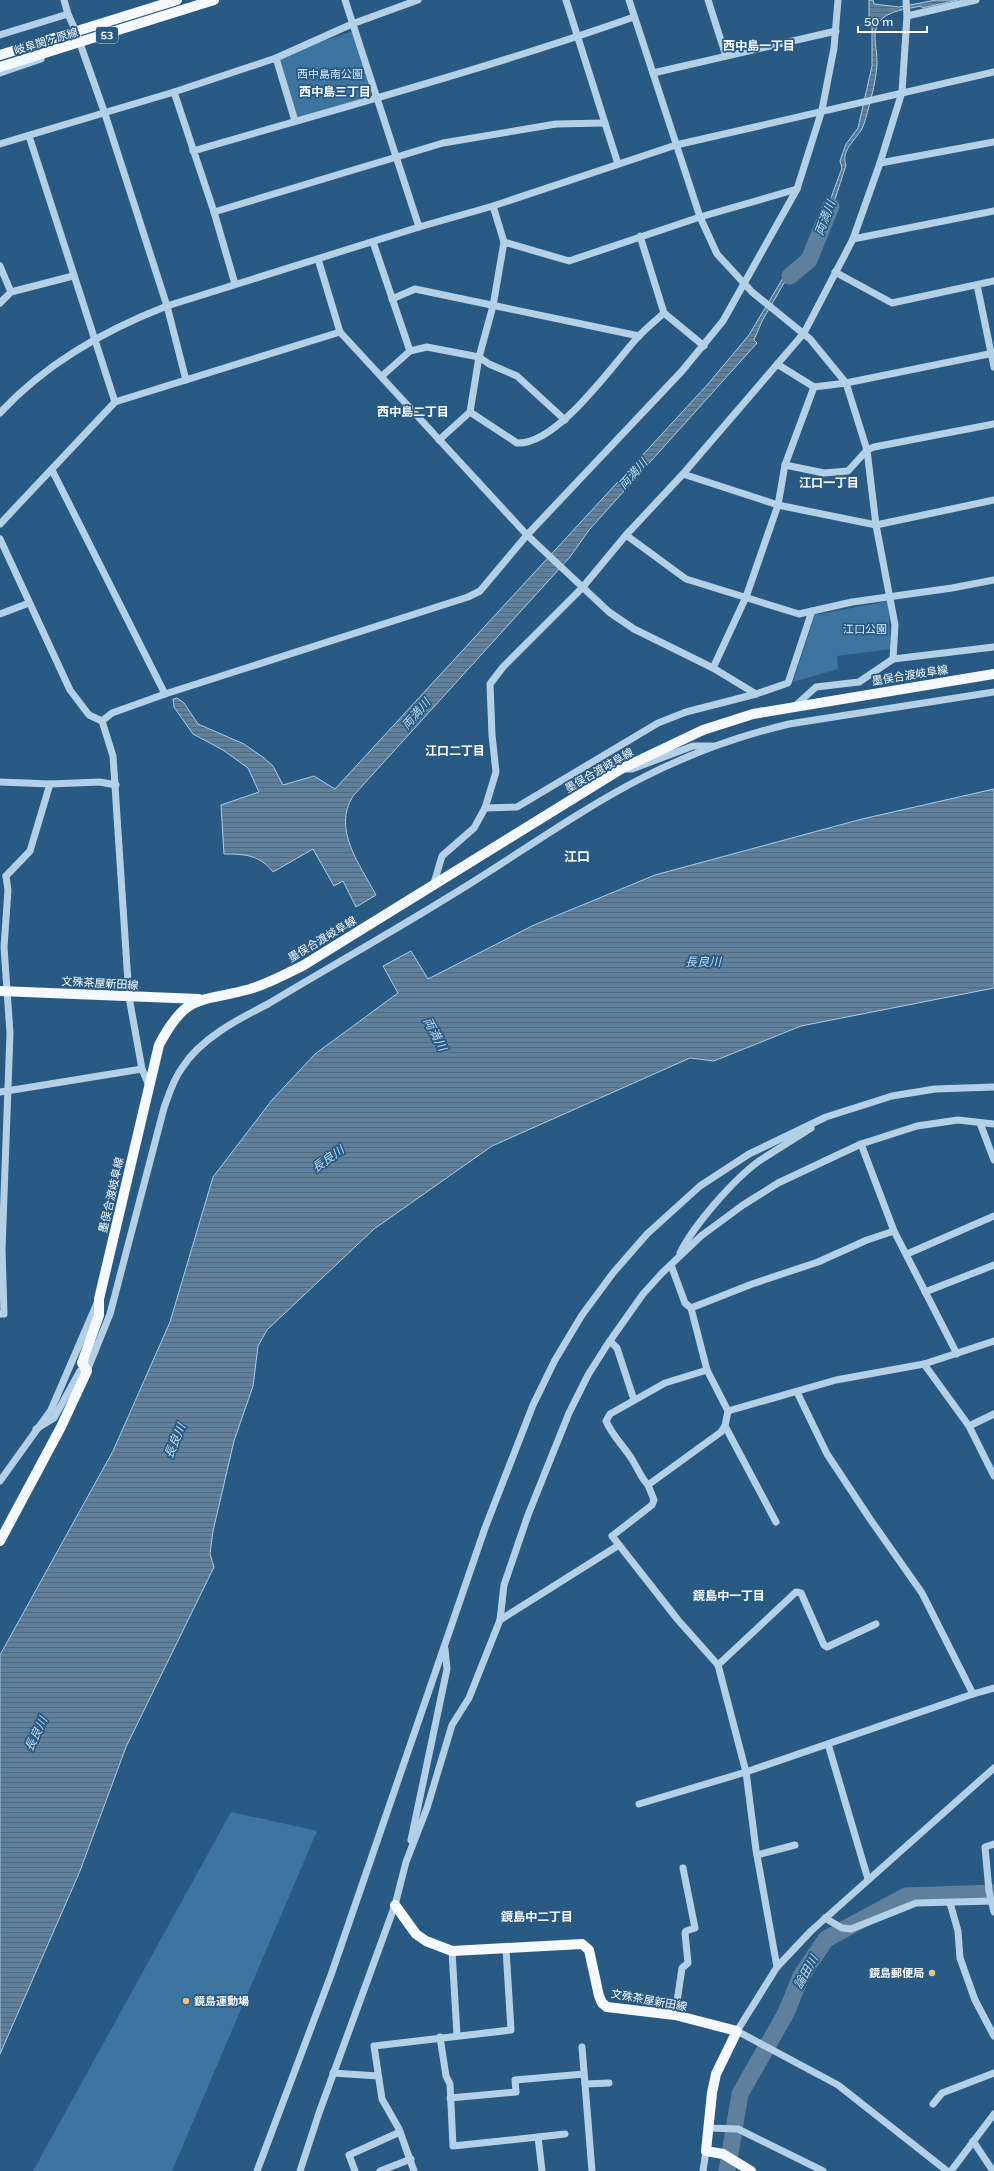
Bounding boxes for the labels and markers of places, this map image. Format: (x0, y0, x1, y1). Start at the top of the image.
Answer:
place label: 鏡島郵便局 (869, 1967, 924, 1980)
marker: 鏡島郵便局 (927, 1968, 937, 1978)
place label: 鏡島運動場 (194, 1995, 249, 2008)
marker: 鏡島運動場 (181, 1996, 191, 2006)

